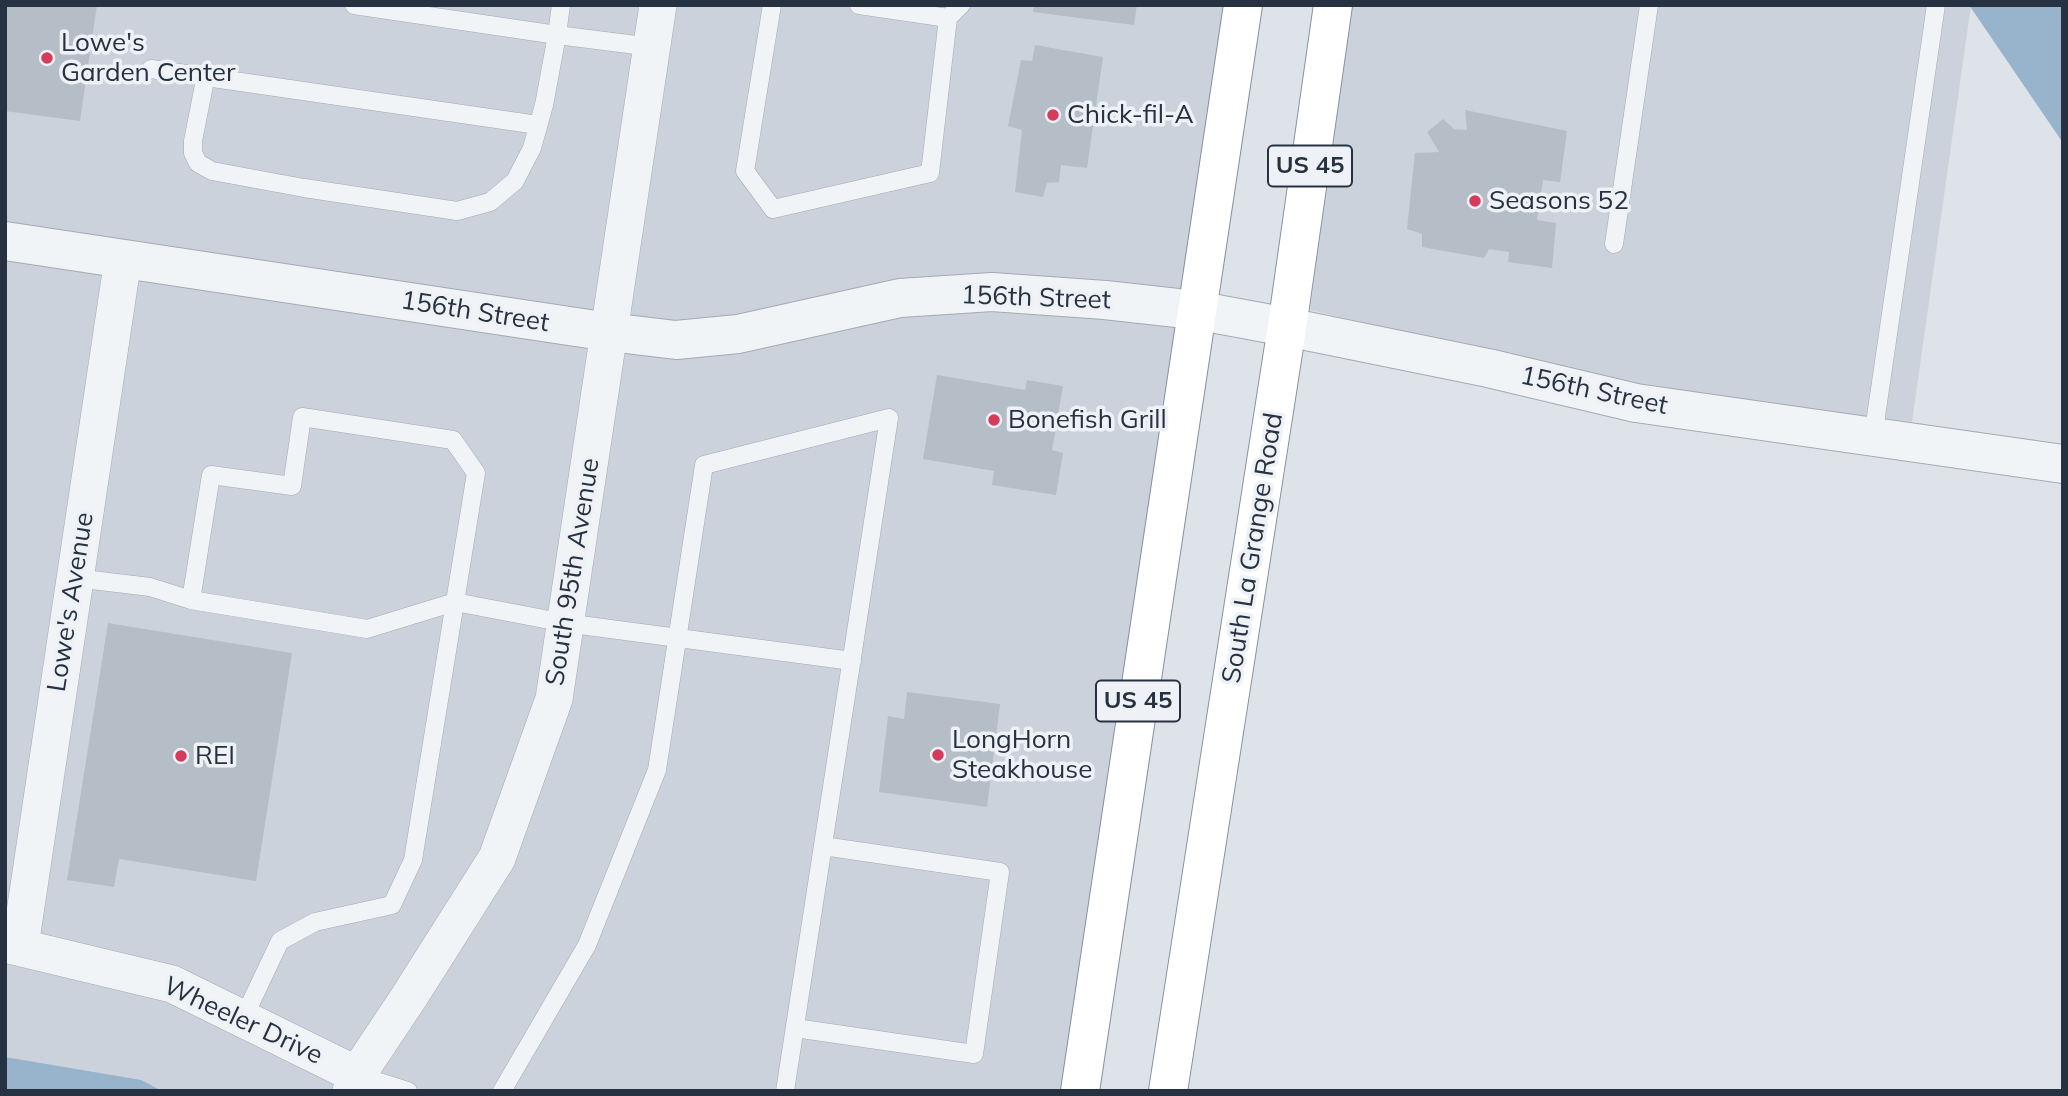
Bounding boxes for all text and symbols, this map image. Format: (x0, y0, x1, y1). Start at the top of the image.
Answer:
place label: Lowe's Garden Center (61, 27, 235, 88)
marker: Lowe's Garden Center (39, 50, 55, 66)
place label: Chick-fil-A (1067, 99, 1194, 131)
marker: Chick-fil-A (1045, 107, 1061, 123)
road number: US 45 (1268, 146, 1352, 186)
place label: Seasons 52 (1489, 185, 1629, 217)
marker: Seasons 52 (1467, 193, 1483, 209)
street label: 156th Street (961, 280, 1111, 316)
street label: 156th Street (399, 285, 551, 339)
street label: 156th Street (1517, 360, 1671, 422)
place label: Bonefish Grill (1008, 404, 1167, 436)
street label: South La Grange Road (1216, 411, 1290, 685)
marker: Bonefish Grill (986, 412, 1002, 428)
street label: South 95th Avenue (540, 456, 606, 688)
street label: Lowe's Avenue (41, 510, 101, 694)
road number: US 45 (1096, 680, 1180, 722)
place label: LongHorn Steakhouse (952, 724, 1092, 786)
place label: REI (195, 740, 235, 772)
marker: LongHorn Steakhouse (930, 747, 946, 763)
marker: REI (173, 748, 189, 764)
street label: Wheeler Drive (159, 971, 327, 1071)

